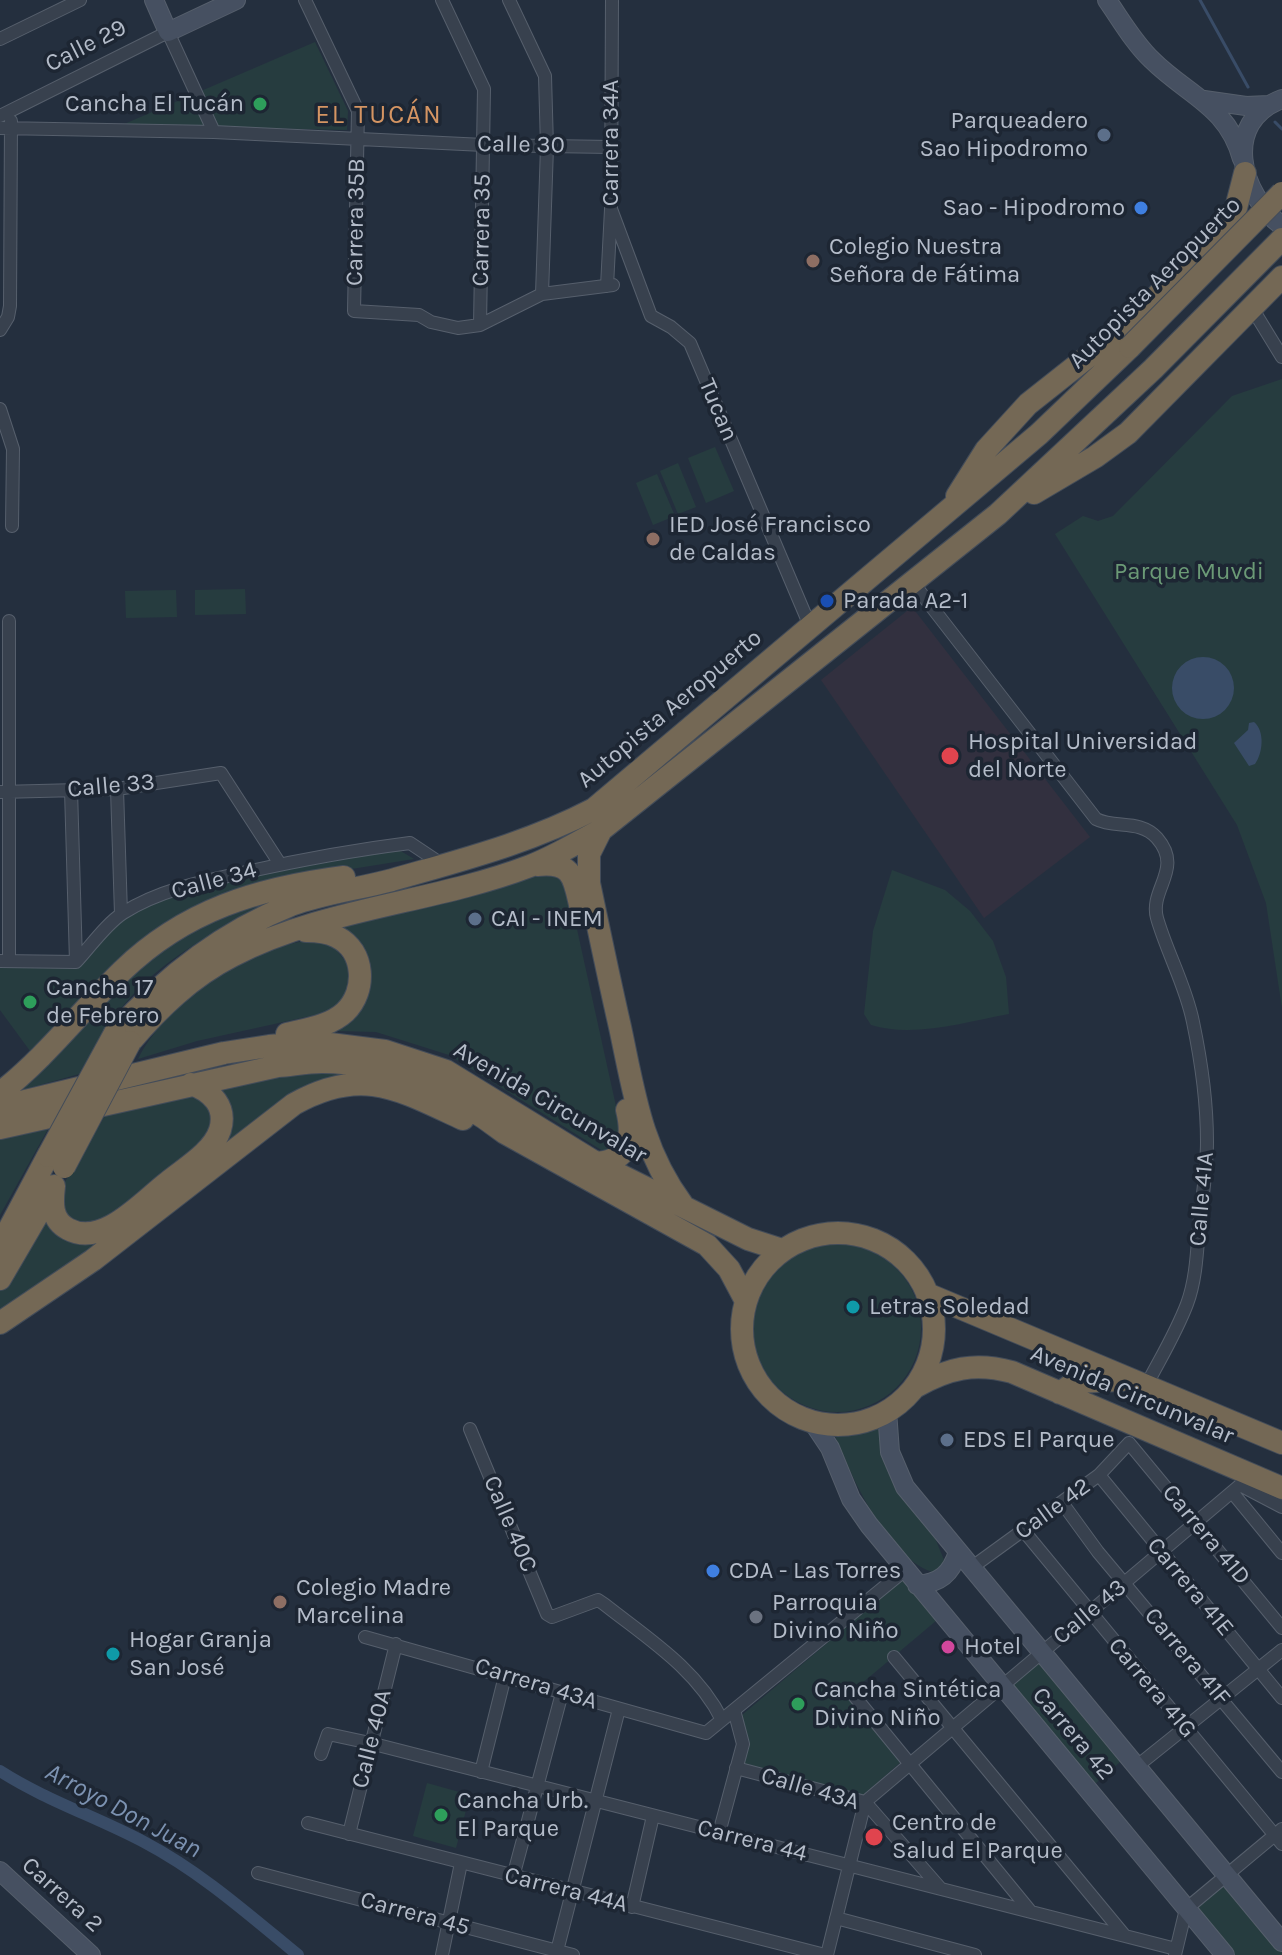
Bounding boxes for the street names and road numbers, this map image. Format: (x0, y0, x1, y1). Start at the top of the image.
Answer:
street label: Calle 29 (41, 13, 131, 79)
street label: Carrera 34A (597, 80, 625, 206)
street label: Calle 30 (477, 130, 565, 160)
street label: Carrera 35B (340, 158, 372, 286)
street label: Carrera 35 (467, 173, 497, 287)
street label: Autopista Aeropuerto (1063, 191, 1247, 375)
street label: Tucan (692, 374, 744, 446)
street label: Autopista Aeropuerto (572, 623, 768, 795)
street label: Calle 33 (66, 768, 156, 804)
street label: Calle 34 (168, 856, 260, 906)
street label: Avenida Circunvalar (448, 1036, 652, 1170)
street label: Calle 41A (1184, 1151, 1220, 1247)
street label: Avenida Circunvalar (1026, 1339, 1238, 1451)
street label: Calle 40C (477, 1472, 543, 1576)
street label: Calle 42 (1009, 1472, 1097, 1546)
street label: Carrera 41D (1156, 1479, 1256, 1591)
street label: Carrera 41E (1140, 1532, 1240, 1642)
street label: Calle 43 (1047, 1573, 1133, 1651)
street label: Carrera 41F (1138, 1602, 1236, 1712)
street label: Carrera 41G (1102, 1632, 1202, 1744)
street label: Carrera 43A (471, 1652, 601, 1716)
street label: Carrera 42 (1026, 1682, 1120, 1786)
street label: Calle 40A (346, 1687, 398, 1791)
street label: Calle 43A (758, 1761, 862, 1817)
street label: Carrera 44 (694, 1813, 810, 1869)
street label: Carrera 2 (16, 1851, 108, 1939)
street label: Carrera 44A (501, 1861, 631, 1919)
street label: Carrera 45 (357, 1886, 473, 1942)

